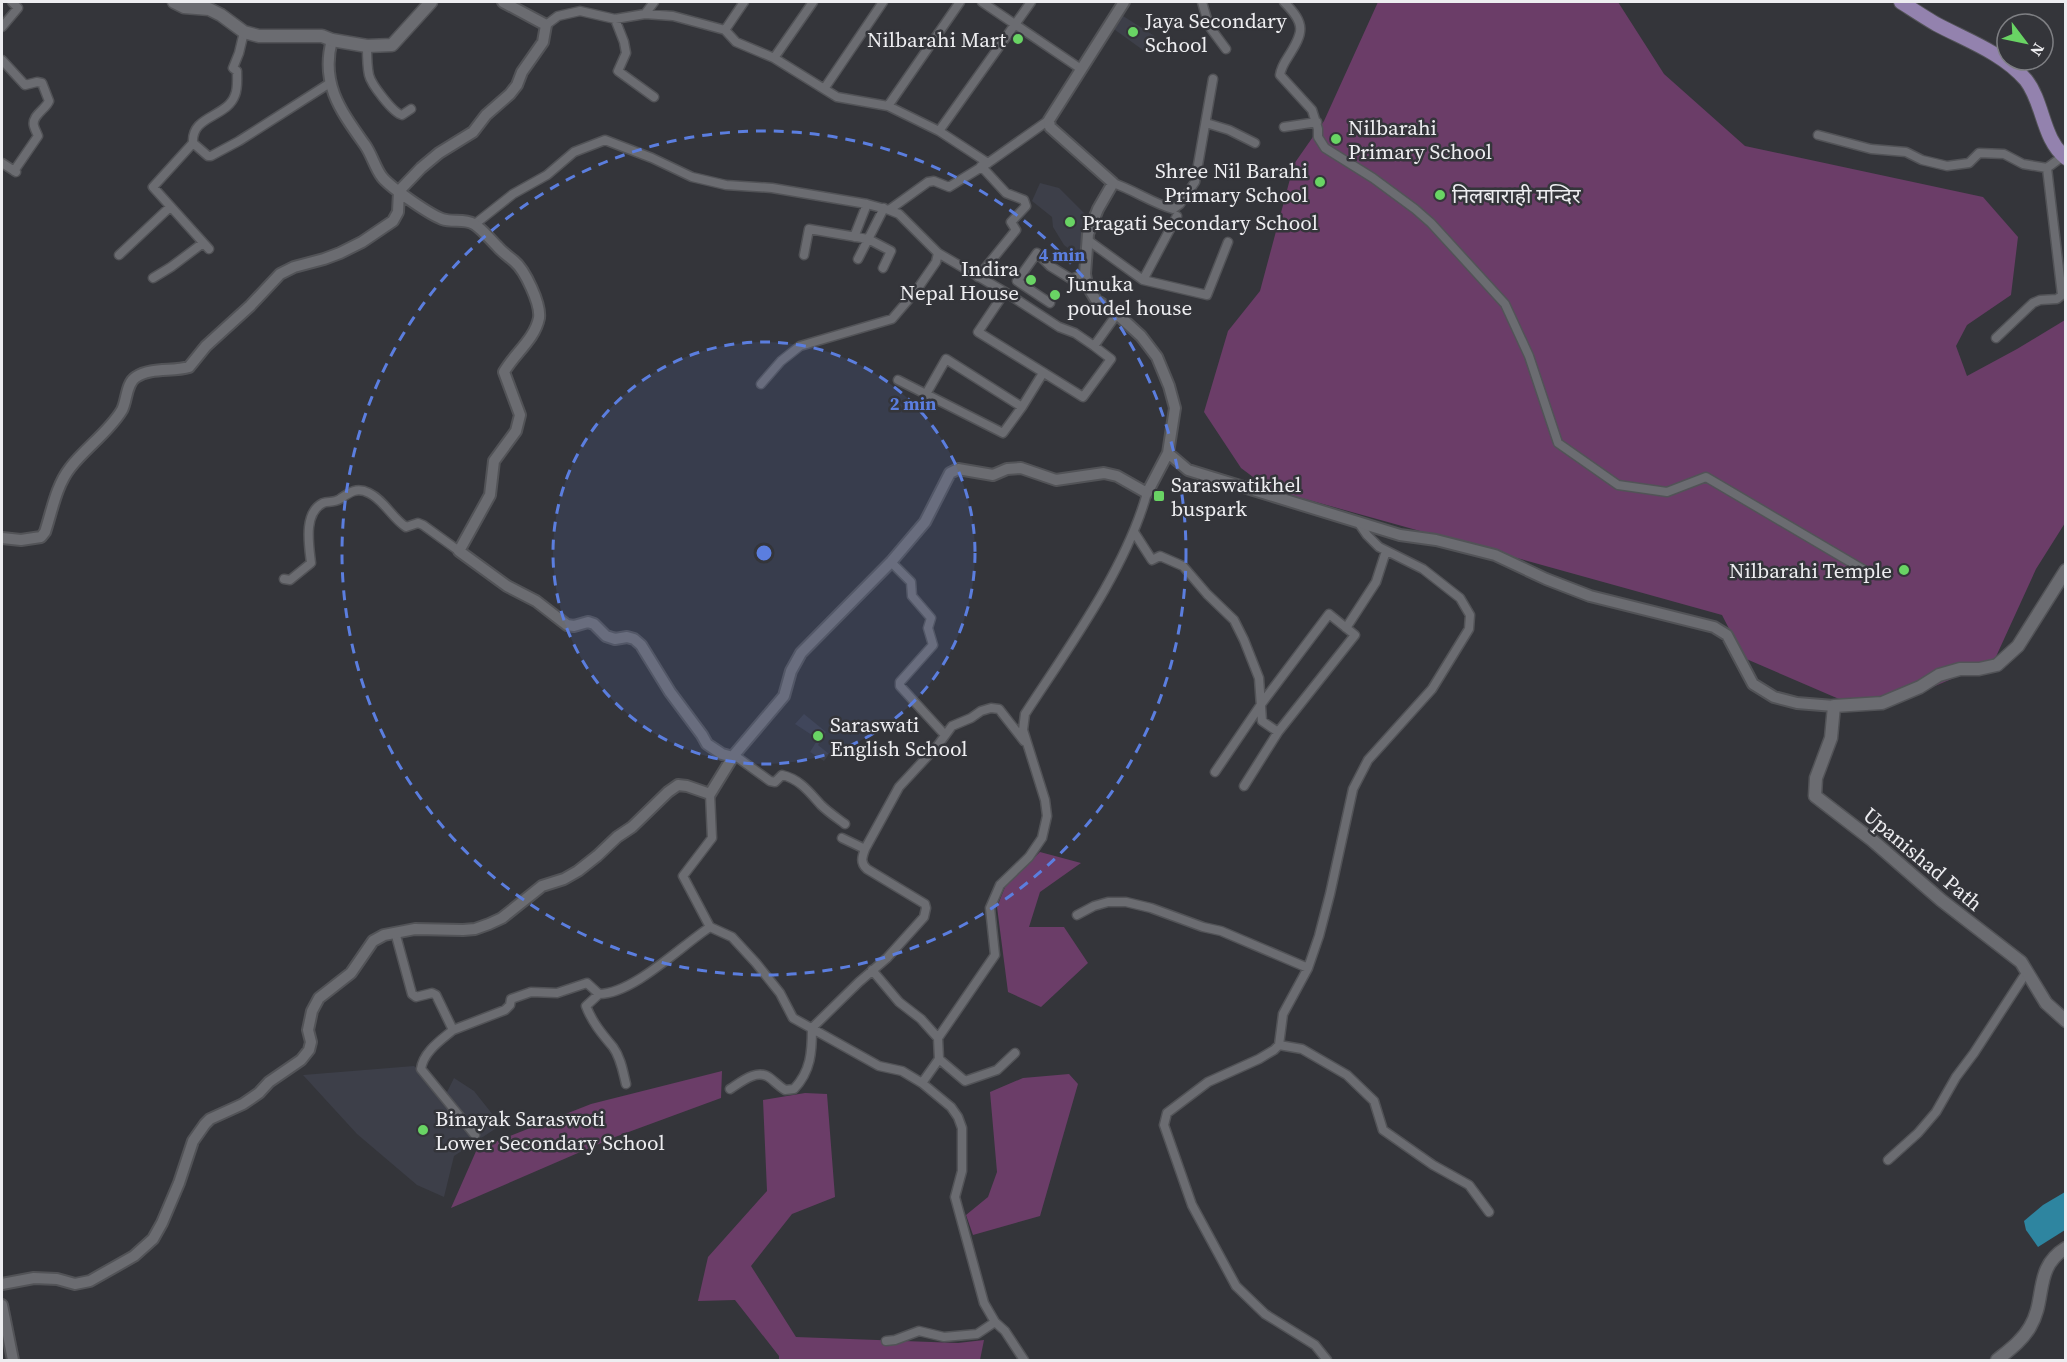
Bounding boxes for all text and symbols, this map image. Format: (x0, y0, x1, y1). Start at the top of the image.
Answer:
place label: Jaya Secondary School (1144, 6, 1287, 59)
north arrow (1995, 12, 2055, 72)
place label: Nilbarahi Mart (867, 25, 1006, 54)
marker: Jaya Secondary School (1126, 25, 1140, 39)
marker: Nilbarahi Mart (1011, 32, 1025, 46)
text: N (2025, 39, 2050, 61)
place label: Nilbarahi Primary School (1348, 113, 1492, 166)
marker: Nilbarahi Primary School (1329, 132, 1343, 146)
place label: Shree Nil Barahi Primary School (1155, 156, 1308, 209)
marker: Shree Nil Barahi Primary School (1313, 175, 1327, 189)
place label: निलबाराही मन्दिर (1452, 181, 1581, 210)
marker: निलबाराही मन्दिर (1433, 188, 1447, 202)
place label: Pragati Secondary School (1082, 208, 1318, 237)
marker: Pragati Secondary School (1063, 215, 1077, 229)
text: 4 min (1039, 242, 1085, 267)
place label: Indira Nepal House (900, 254, 1019, 307)
place label: Junuka poudel house (1066, 269, 1192, 322)
marker: Indira Nepal House (1024, 273, 1038, 287)
marker: Junuka poudel house (1048, 288, 1062, 302)
text: 2 min (890, 391, 936, 416)
place label: Saraswatikhel buspark (1171, 470, 1301, 523)
marker: Saraswatikhel buspark (1152, 489, 1166, 503)
centre of rings (754, 543, 774, 563)
place label: Nilbarahi Temple (1729, 556, 1892, 585)
marker: Nilbarahi Temple (1897, 563, 1911, 577)
place label: Saraswati English School (830, 710, 968, 763)
marker: Saraswati English School (811, 729, 825, 743)
street label: Upanishad Path (1857, 800, 1989, 918)
place label: Binayak Saraswoti Lower Secondary School (435, 1104, 665, 1157)
marker: Binayak Saraswoti Lower Secondary School (416, 1123, 430, 1137)

